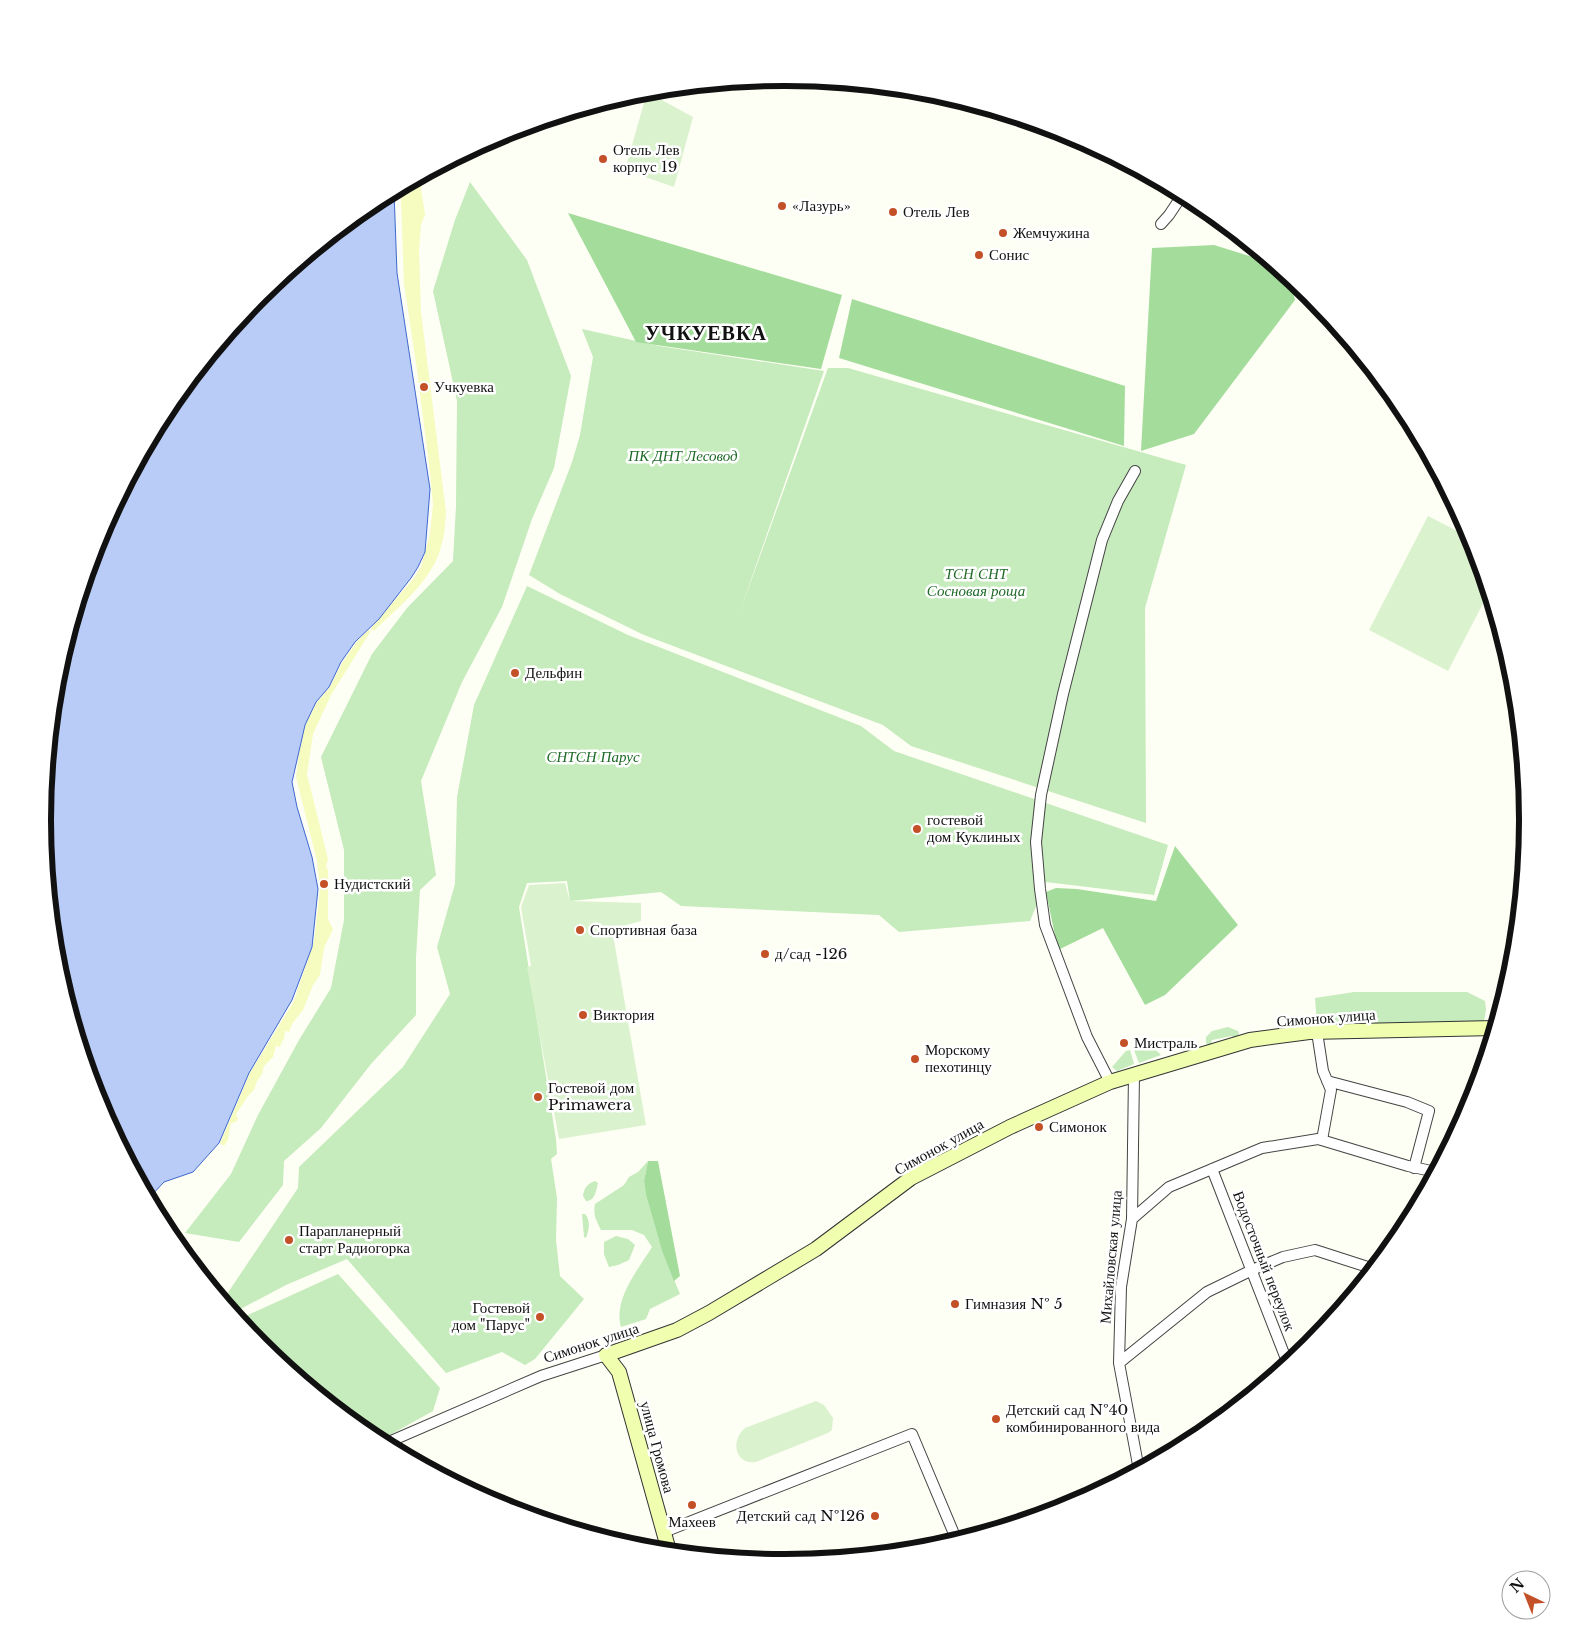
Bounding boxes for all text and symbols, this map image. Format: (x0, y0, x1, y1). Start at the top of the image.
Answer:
place label: Отель Лев корпус 19 (613, 140, 680, 176)
marker: Отель Лев корпус 19 (597, 153, 609, 165)
place label: «Лазурь» (792, 196, 851, 215)
marker: «Лазурь» (776, 200, 788, 212)
place label: Отель Лев (903, 202, 970, 221)
marker: Отель Лев (887, 206, 899, 218)
place label: Жемчужина (1013, 223, 1090, 242)
marker: Жемчужина (997, 227, 1009, 239)
place label: Сонис (989, 245, 1030, 264)
marker: Сонис (973, 249, 985, 261)
district label: УЧКУЕВКА (645, 321, 767, 345)
place label: Учкуевка (434, 377, 494, 396)
marker: Учкуевка (418, 381, 430, 393)
park label: ПК ДНТ Лесовод (627, 446, 738, 465)
park label: ТСН СНТ Сосновая роща (927, 564, 1025, 600)
place label: Дельфин (525, 663, 582, 682)
marker: Дельфин (509, 667, 521, 679)
park label: СНТСН Парус (546, 747, 640, 766)
place label: гостевой дом Куклиных (927, 810, 1021, 846)
marker: гостевой дом Куклиных (911, 823, 923, 835)
place label: Нудистский (334, 874, 410, 893)
marker: Нудистский (318, 878, 330, 890)
place label: Спортивная база (590, 920, 698, 939)
marker: Спортивная база (574, 924, 586, 936)
place label: д/сад -126 (775, 944, 848, 963)
marker: д/сад -126 (759, 948, 771, 960)
place label: Виктория (593, 1005, 655, 1024)
street label: Симонок улица (1276, 1005, 1376, 1030)
marker: Виктория (577, 1009, 589, 1021)
place label: Мистраль (1134, 1033, 1198, 1052)
marker: Мистраль (1118, 1037, 1130, 1049)
place label: Морскому пехотинцу (925, 1040, 992, 1076)
marker: Морскому пехотинцу (909, 1053, 921, 1065)
place label: Гостевой дом Primawera (548, 1078, 635, 1114)
marker: Гостевой дом Primawera (532, 1091, 544, 1103)
street label: Симонок улица (891, 1114, 987, 1179)
place label: Симонок (1049, 1117, 1108, 1136)
marker: Симонок (1033, 1121, 1045, 1133)
street label: Водосточный переулок (1229, 1188, 1300, 1334)
street label: Михайловская улица (1095, 1189, 1126, 1325)
place label: Парапланерный старт Радиогорка (299, 1221, 410, 1257)
marker: Парапланерный старт Радиогорка (283, 1234, 295, 1246)
place label: Гимназия № 5 (965, 1294, 1063, 1313)
place label: Гостевой дом "Парус" (452, 1298, 530, 1334)
marker: Гимназия № 5 (949, 1298, 961, 1310)
marker: Гостевой дом "Парус" (534, 1311, 546, 1323)
street label: Симонок улица (541, 1318, 641, 1367)
street label: улица Громова (636, 1399, 679, 1495)
place label: Детский сад №40 комбинированного вида (1006, 1400, 1160, 1436)
marker: Детский сад №40 комбинированного вида (990, 1413, 1002, 1425)
marker: Махеев (686, 1499, 698, 1511)
place label: Детский сад №126 (737, 1506, 865, 1525)
marker: Детский сад №126 (869, 1510, 881, 1522)
place label: Махеев (668, 1512, 716, 1531)
north arrow (1501, 1570, 1551, 1620)
text: N (1506, 1574, 1528, 1597)

